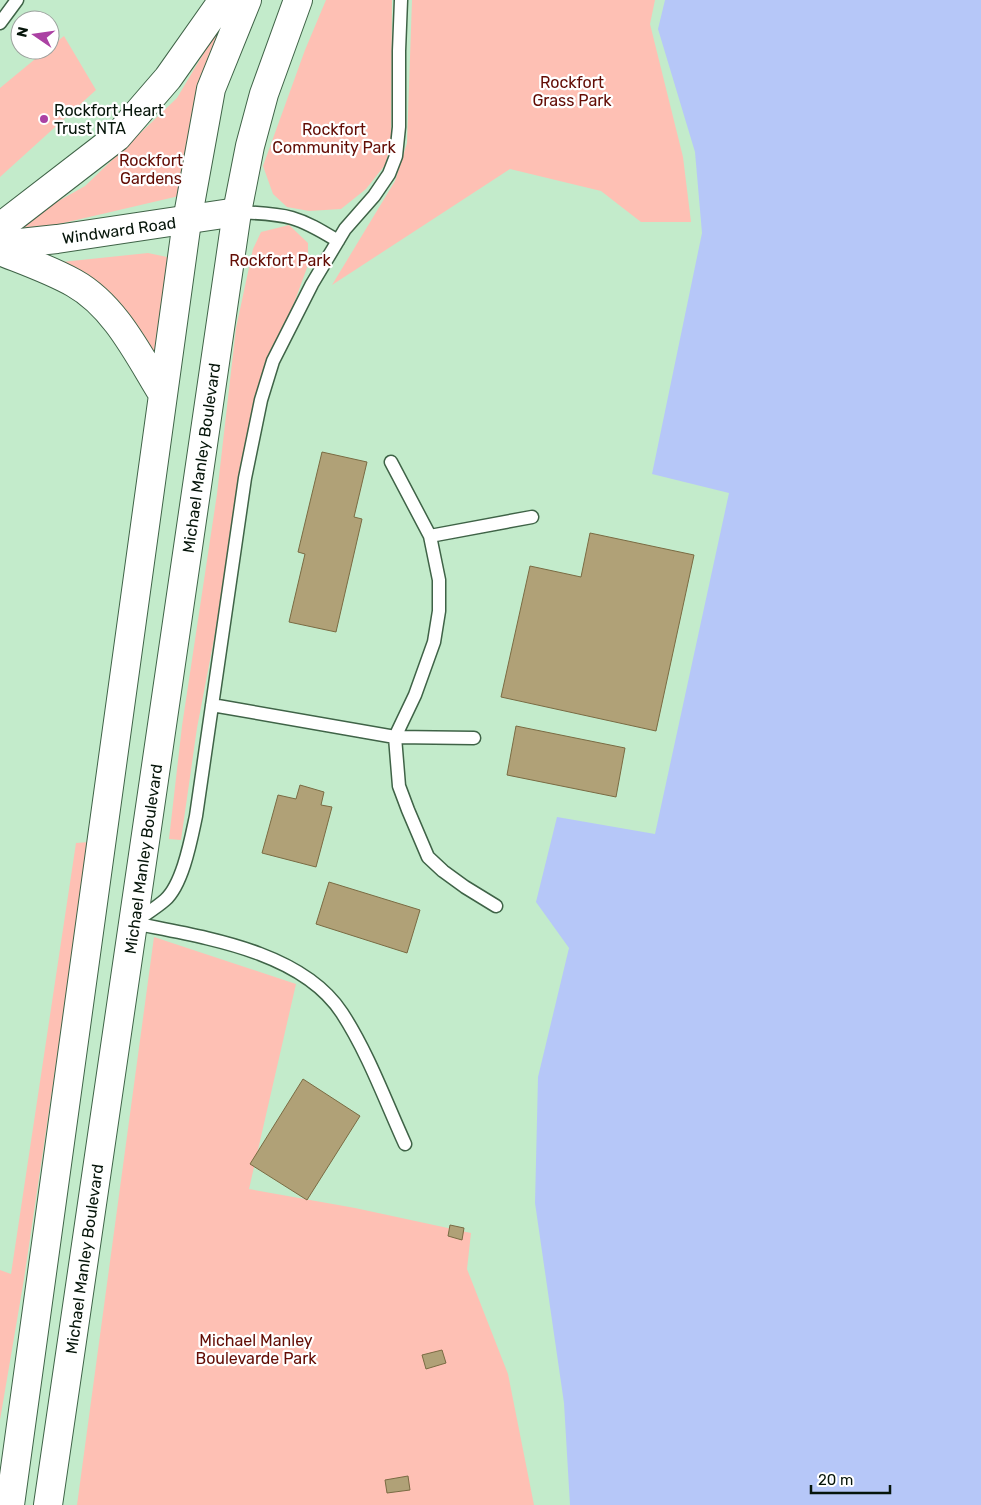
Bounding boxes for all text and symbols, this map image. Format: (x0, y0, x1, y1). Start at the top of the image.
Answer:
north arrow (10, 10, 60, 60)
text: N (13, 25, 32, 39)
park label: Rockfort Grass Park (532, 73, 612, 110)
place label: Rockfort Heart Trust NTA (54, 101, 164, 138)
marker: Rockfort Heart Trust NTA (38, 113, 50, 125)
park label: Rockfort Community Park (272, 120, 396, 157)
park label: Rockfort Gardens (119, 151, 183, 188)
street label: Windward Road (61, 213, 177, 248)
park label: Rockfort Park (229, 251, 331, 270)
street label: Michael Manley Boulevard (179, 362, 224, 554)
street label: Michael Manley Boulevard (121, 763, 166, 955)
street label: Michael Manley Boulevard (62, 1163, 107, 1355)
park label: Michael Manley Boulevarde Park (195, 1331, 317, 1368)
scale bar (811, 1462, 890, 1494)
text: 20 m (818, 1471, 853, 1489)

